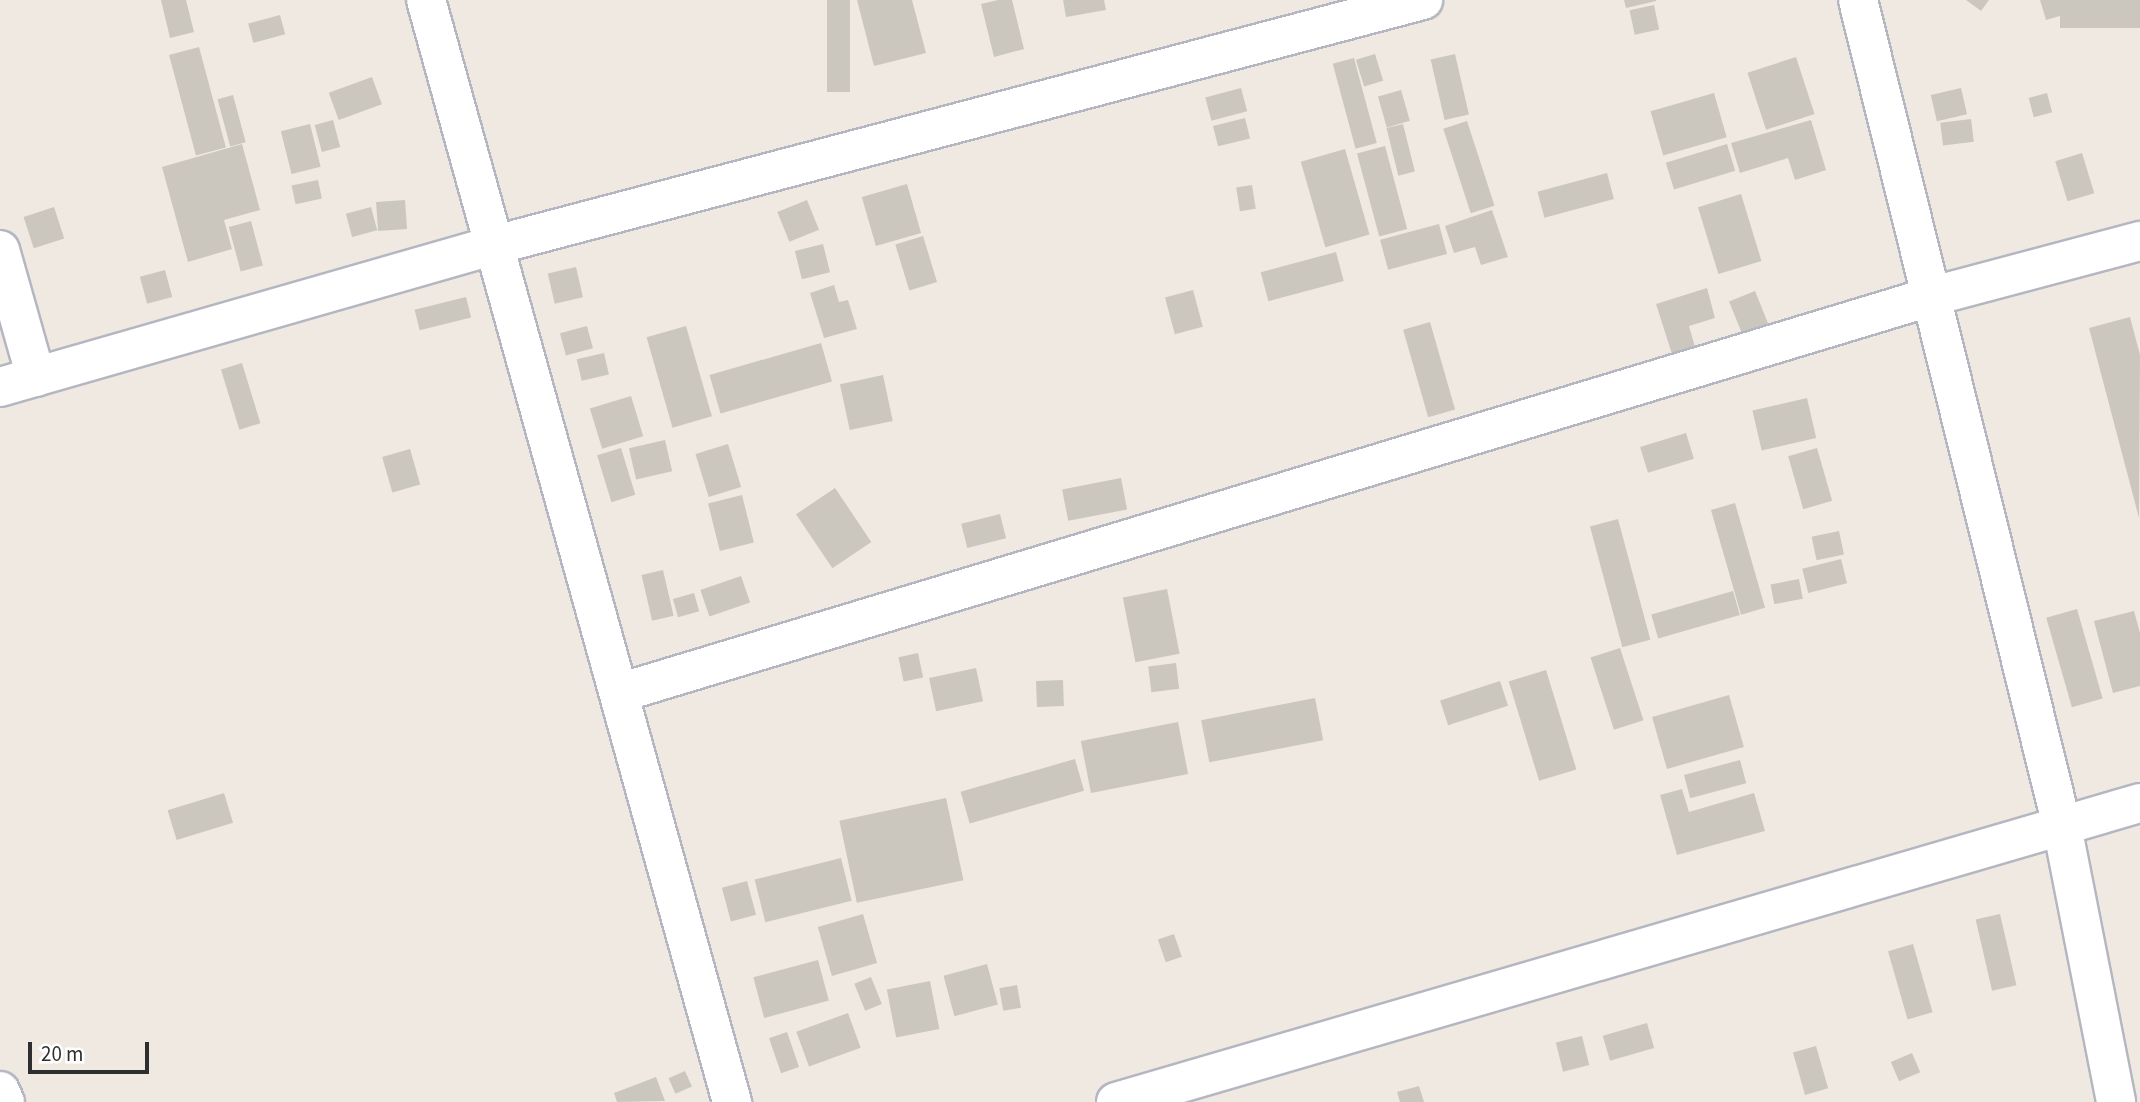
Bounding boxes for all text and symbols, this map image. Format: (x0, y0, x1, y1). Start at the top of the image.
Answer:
scale bar (32, 1028, 152, 1072)
text: 20 m (41, 1039, 83, 1069)

